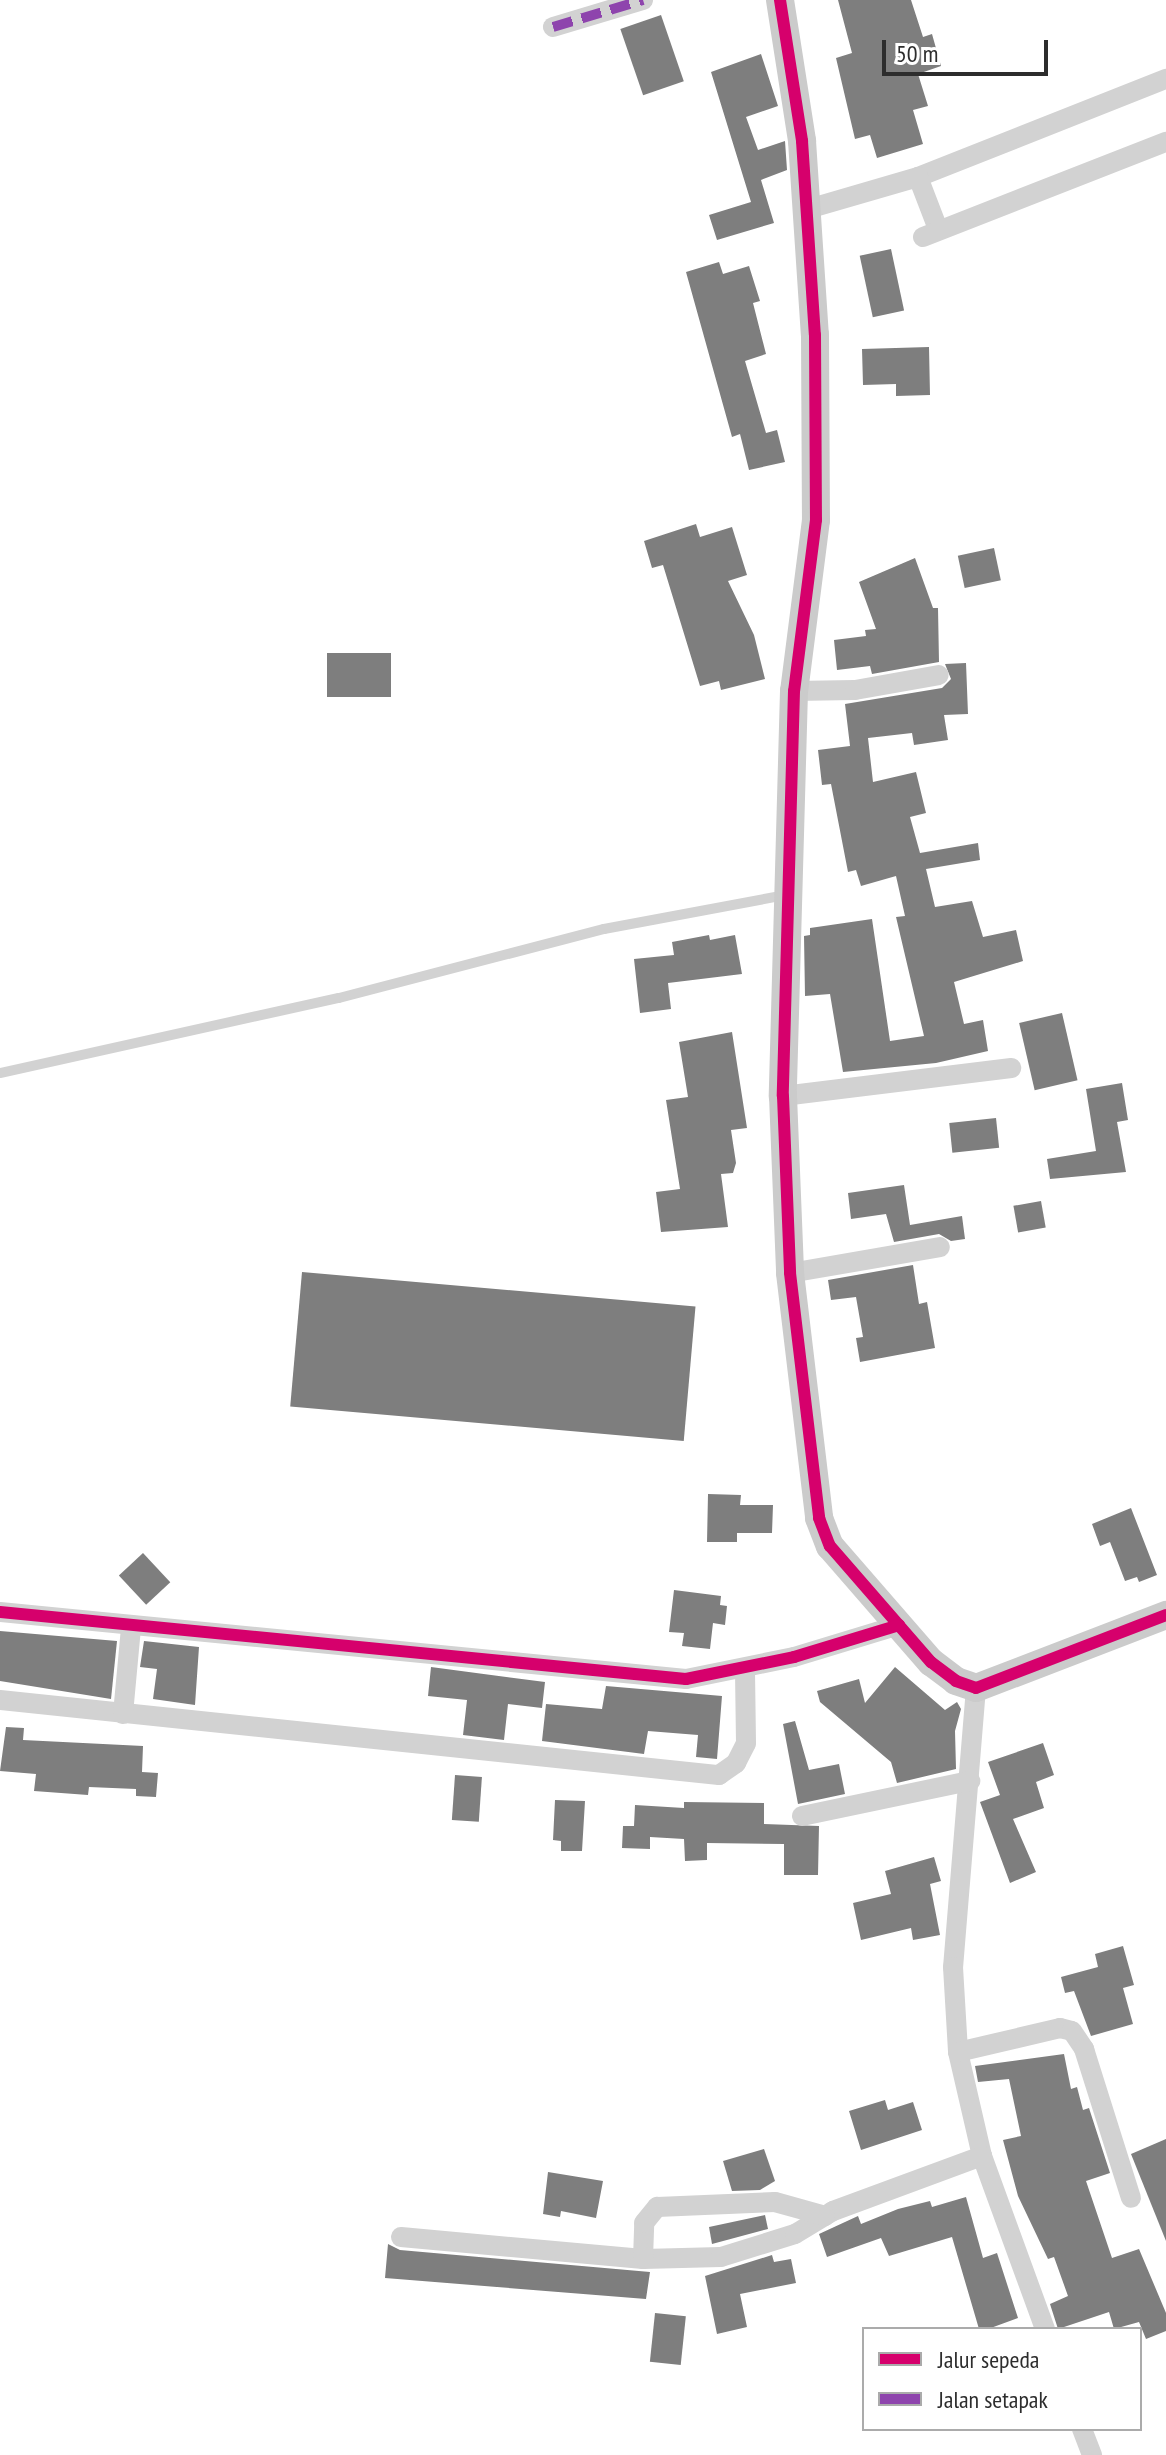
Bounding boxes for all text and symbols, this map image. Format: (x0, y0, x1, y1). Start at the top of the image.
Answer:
scale bar (886, 24, 1052, 74)
text: 50 m (896, 38, 938, 69)
legend (862, 2327, 1142, 2431)
text: Jalur sepeda (938, 2344, 1039, 2375)
text: Jalan setapak (938, 2384, 1048, 2415)

